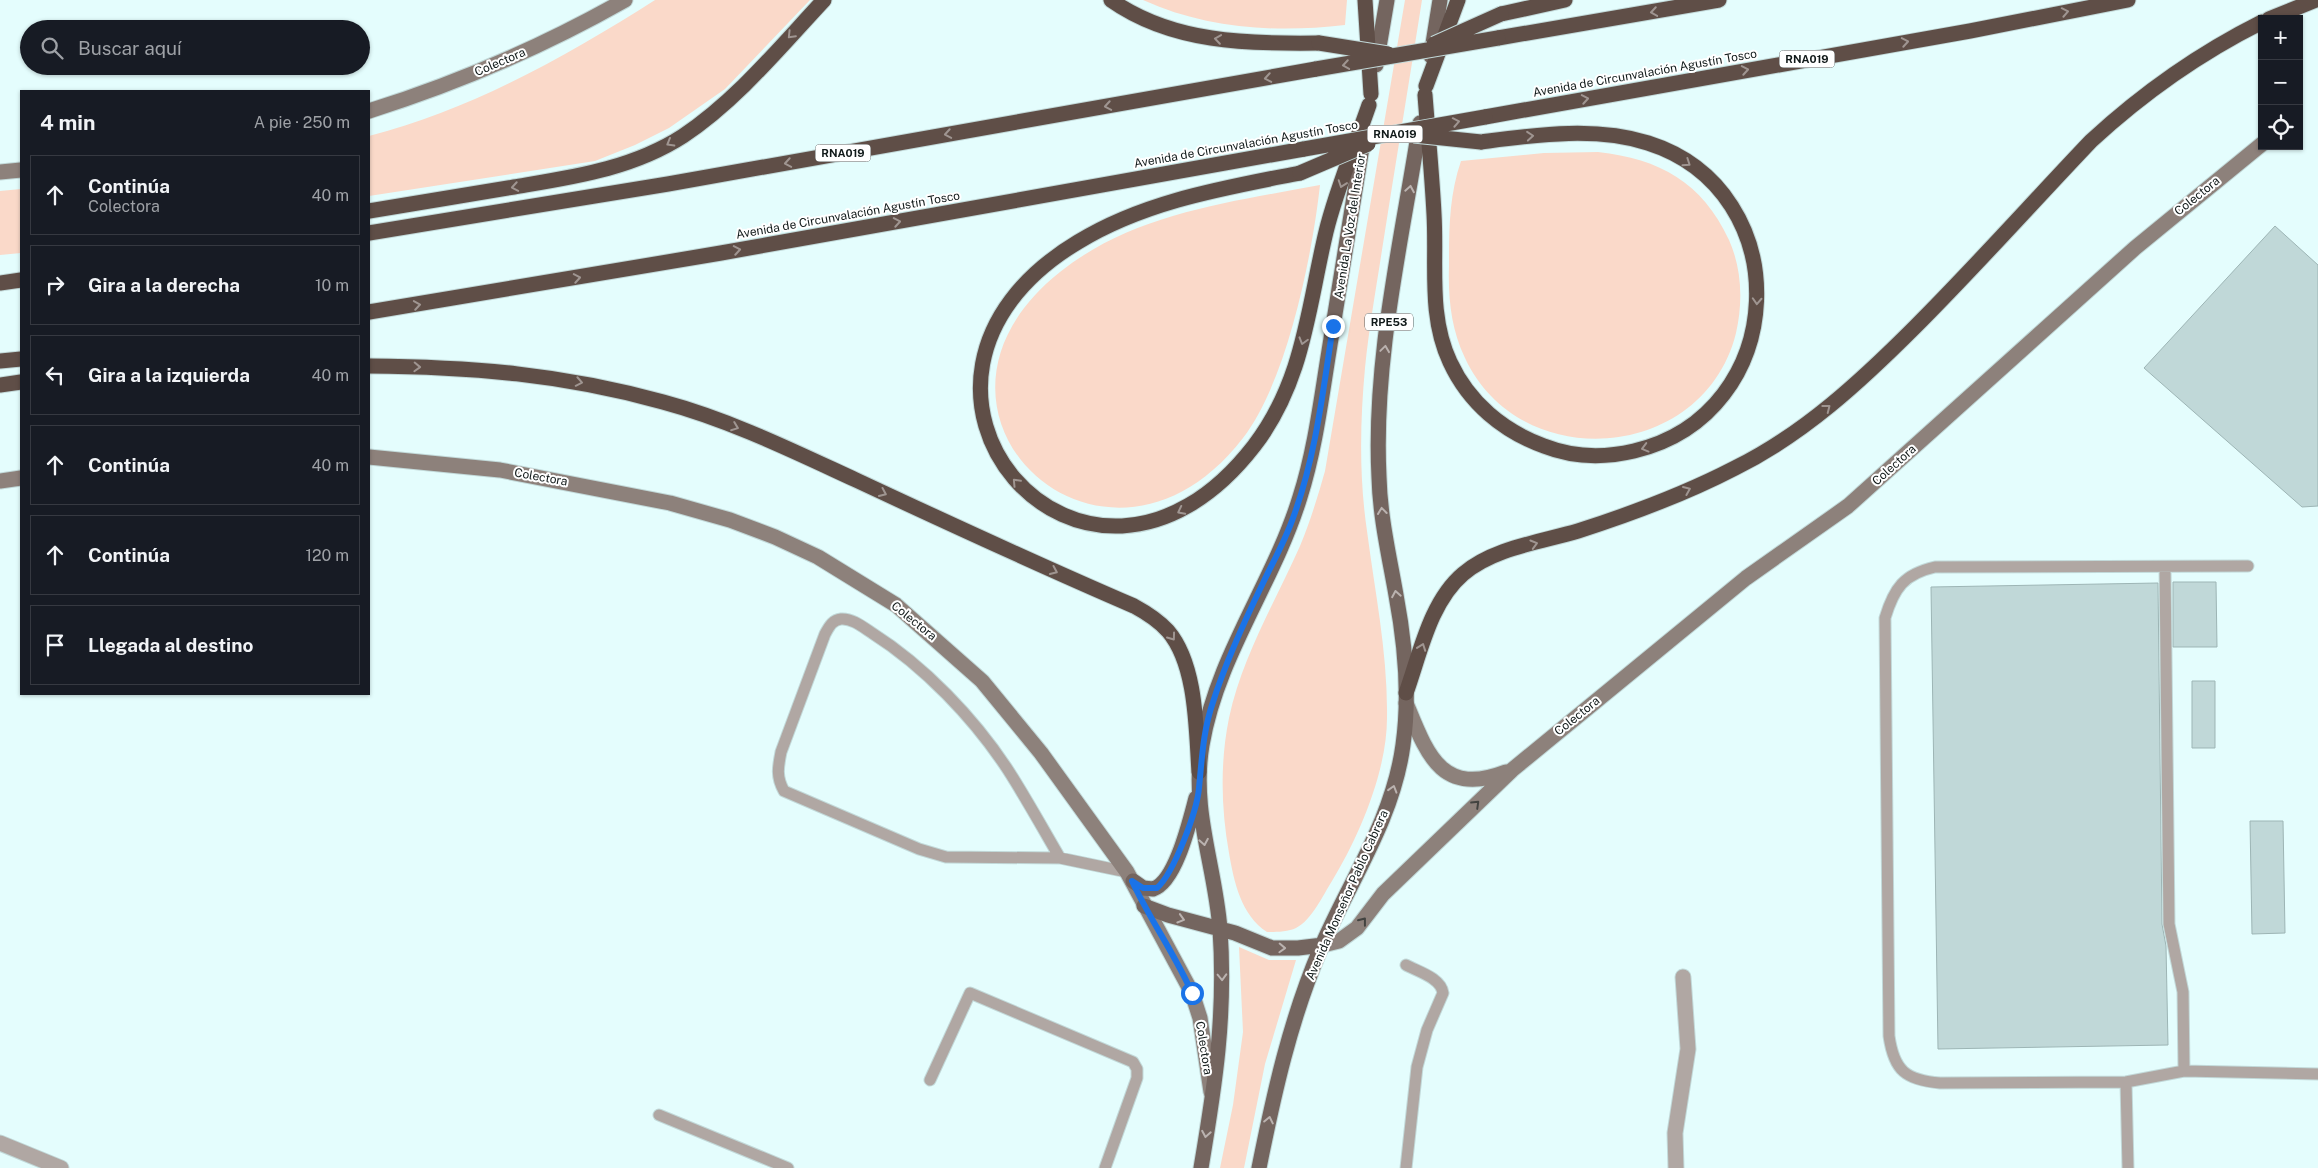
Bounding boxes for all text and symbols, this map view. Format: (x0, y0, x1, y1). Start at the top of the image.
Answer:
one-way arrow (1649, 6, 1658, 16)
one-way arrow (2060, 7, 2069, 18)
map controls (2258, 15, 2303, 150)
button: + (2258, 15, 2303, 60)
search box (20, 20, 370, 75)
one-way arrow (788, 30, 797, 39)
icon: search (38, 34, 66, 62)
one-way arrow (1214, 35, 1222, 45)
text: Buscar aquí (78, 37, 182, 59)
one-way arrow (1900, 38, 1909, 48)
street label: Colectora (472, 45, 528, 79)
street label: Avenida de Circunvalación Agustín Tosco (1532, 46, 1758, 100)
road number: RNA019 (1780, 51, 1834, 68)
one-way arrow (1342, 59, 1350, 69)
button: − (2258, 60, 2303, 105)
one-way arrow (1740, 66, 1749, 76)
one-way arrow (1264, 72, 1273, 82)
one-way arrow (1580, 95, 1589, 105)
one-way arrow (1104, 100, 1113, 110)
button: locate (2258, 105, 2303, 150)
text: 4 min (40, 110, 95, 135)
text: A pie · 250 m (254, 113, 350, 132)
street label: Avenida de Circunvalación Agustín Tosco (1133, 117, 1359, 171)
one-way arrow (1451, 118, 1460, 128)
road number: RNA019 (1368, 126, 1422, 142)
one-way arrow (944, 129, 953, 139)
one-way arrow (1526, 131, 1534, 142)
one-way arrow (666, 137, 675, 147)
road number: RNA019 (816, 144, 870, 162)
street label: Avenida La Voz del Interior (1332, 152, 1368, 300)
one-way arrow (784, 157, 793, 167)
one-way arrow (1681, 157, 1690, 166)
street label: Colectora (2172, 174, 2222, 218)
text: Continúa (88, 175, 170, 197)
one-way arrow (1338, 179, 1348, 188)
icon: ahead (41, 181, 69, 209)
one-way arrow (510, 182, 519, 192)
one-way arrow (1404, 184, 1414, 193)
text: 40 m (311, 186, 349, 205)
street label: Avenida de Circunvalación Agustín Tosco (735, 188, 961, 242)
text: Colectora (88, 197, 160, 216)
one-way arrow (893, 217, 902, 227)
one-way arrow (733, 246, 742, 256)
icon: right (41, 271, 69, 299)
one-way arrow (573, 273, 582, 283)
text: Gira a la derecha (88, 274, 240, 296)
text: 10 m (315, 276, 349, 295)
one-way arrow (1752, 298, 1762, 306)
one-way arrow (413, 300, 421, 310)
road number: RPE53 (1365, 314, 1413, 331)
route end (1322, 315, 1345, 338)
one-way arrow (1299, 337, 1309, 345)
one-way arrow (1379, 345, 1390, 353)
icon: left (41, 361, 69, 389)
one-way arrow (414, 361, 422, 372)
text: Gira a la izquierda (88, 364, 250, 386)
text: 40 m (311, 366, 349, 385)
one-way arrow (575, 376, 583, 387)
one-way arrow (1821, 406, 1830, 414)
one-way arrow (730, 421, 739, 431)
one-way arrow (1641, 442, 1650, 453)
street label: Colectora (1869, 442, 1919, 488)
icon: ahead (41, 451, 69, 479)
text: Continúa (88, 454, 170, 476)
text: 40 m (311, 456, 349, 475)
street label: Colectora (513, 465, 569, 489)
one-way arrow (1013, 478, 1022, 487)
one-way arrow (878, 486, 887, 497)
one-way arrow (1682, 486, 1691, 497)
one-way arrow (1177, 505, 1186, 515)
one-way arrow (1377, 507, 1388, 515)
one-way arrow (1529, 539, 1538, 549)
icon: ahead (41, 541, 69, 569)
text: Continúa (88, 544, 170, 566)
text: 120 m (305, 546, 349, 565)
one-way arrow (1049, 564, 1058, 575)
one-way arrow (1392, 589, 1402, 598)
street label: Colectora (889, 599, 939, 643)
icon: arrive (41, 631, 69, 659)
one-way arrow (1166, 631, 1175, 640)
text: Llegada al destino (88, 634, 253, 656)
one-way arrow (1416, 643, 1426, 652)
street label: Colectora (1552, 694, 1602, 738)
one-way arrow (1387, 785, 1397, 794)
one-way arrow (1470, 801, 1479, 810)
street label: Avenida Monseñor Pablo Cabrera (1303, 808, 1391, 982)
one-way arrow (1199, 837, 1209, 846)
one-way arrow (1176, 914, 1185, 924)
one-way arrow (1357, 917, 1366, 927)
one-way arrow (1278, 943, 1286, 954)
one-way arrow (1216, 974, 1227, 982)
route start (1181, 982, 1204, 1005)
street label: Colectora (1193, 1020, 1215, 1076)
one-way arrow (1263, 1116, 1274, 1125)
one-way arrow (1202, 1130, 1212, 1139)

